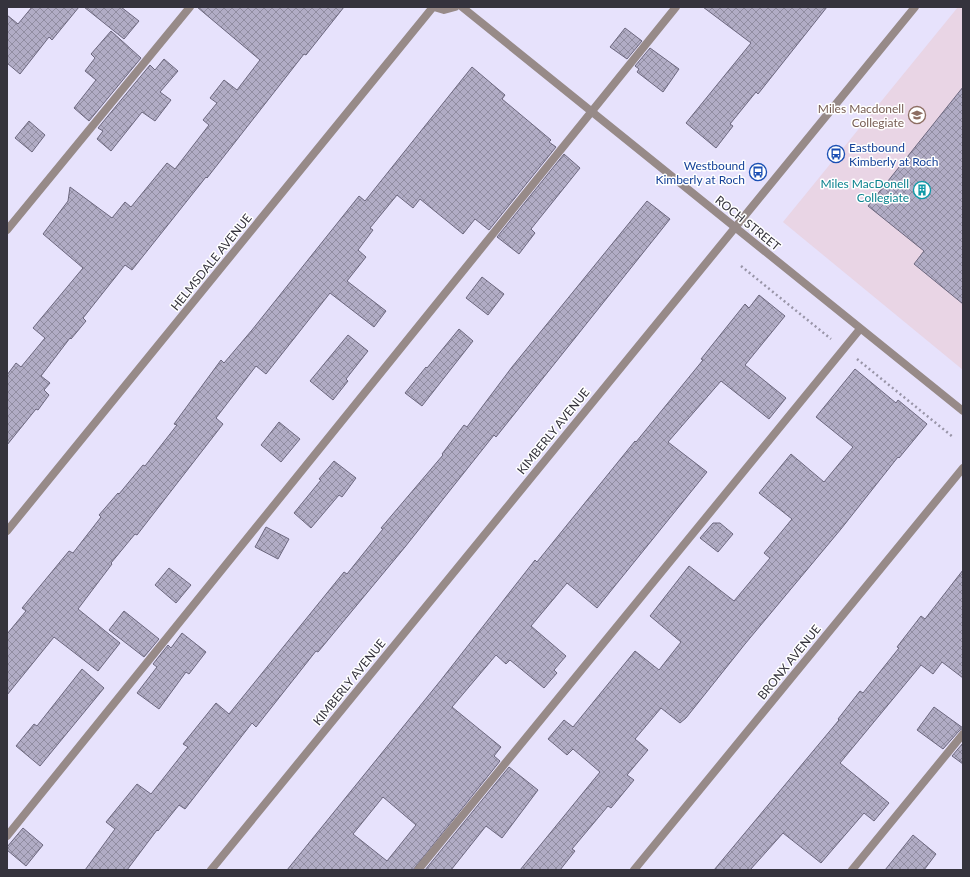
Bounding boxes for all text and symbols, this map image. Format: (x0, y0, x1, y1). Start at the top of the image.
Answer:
place label: Miles Macdonell Collegiate (818, 101, 904, 130)
school or university icon: Miles Macdonell Collegiate (907, 105, 927, 125)
place label: Eastbound Kimberly at Roch (849, 140, 939, 169)
bus stop icon: Eastbound Kimberly at Roch (826, 144, 846, 164)
place label: Westbound Kimberly at Roch (655, 158, 745, 187)
bus stop icon: Westbound Kimberly at Roch (748, 162, 768, 182)
place label: Miles MacDonell Collegiate (820, 176, 909, 205)
building icon: Miles MacDonell Collegiate (912, 180, 932, 200)
street label: ROCH STREET (712, 192, 784, 254)
street label: HELMSDALE AVENUE (167, 211, 255, 313)
street label: KIMBERLY AVENUE (514, 385, 592, 477)
street label: BRONX AVENUE (754, 622, 824, 702)
street label: KIMBERLY AVENUE (310, 636, 388, 728)

